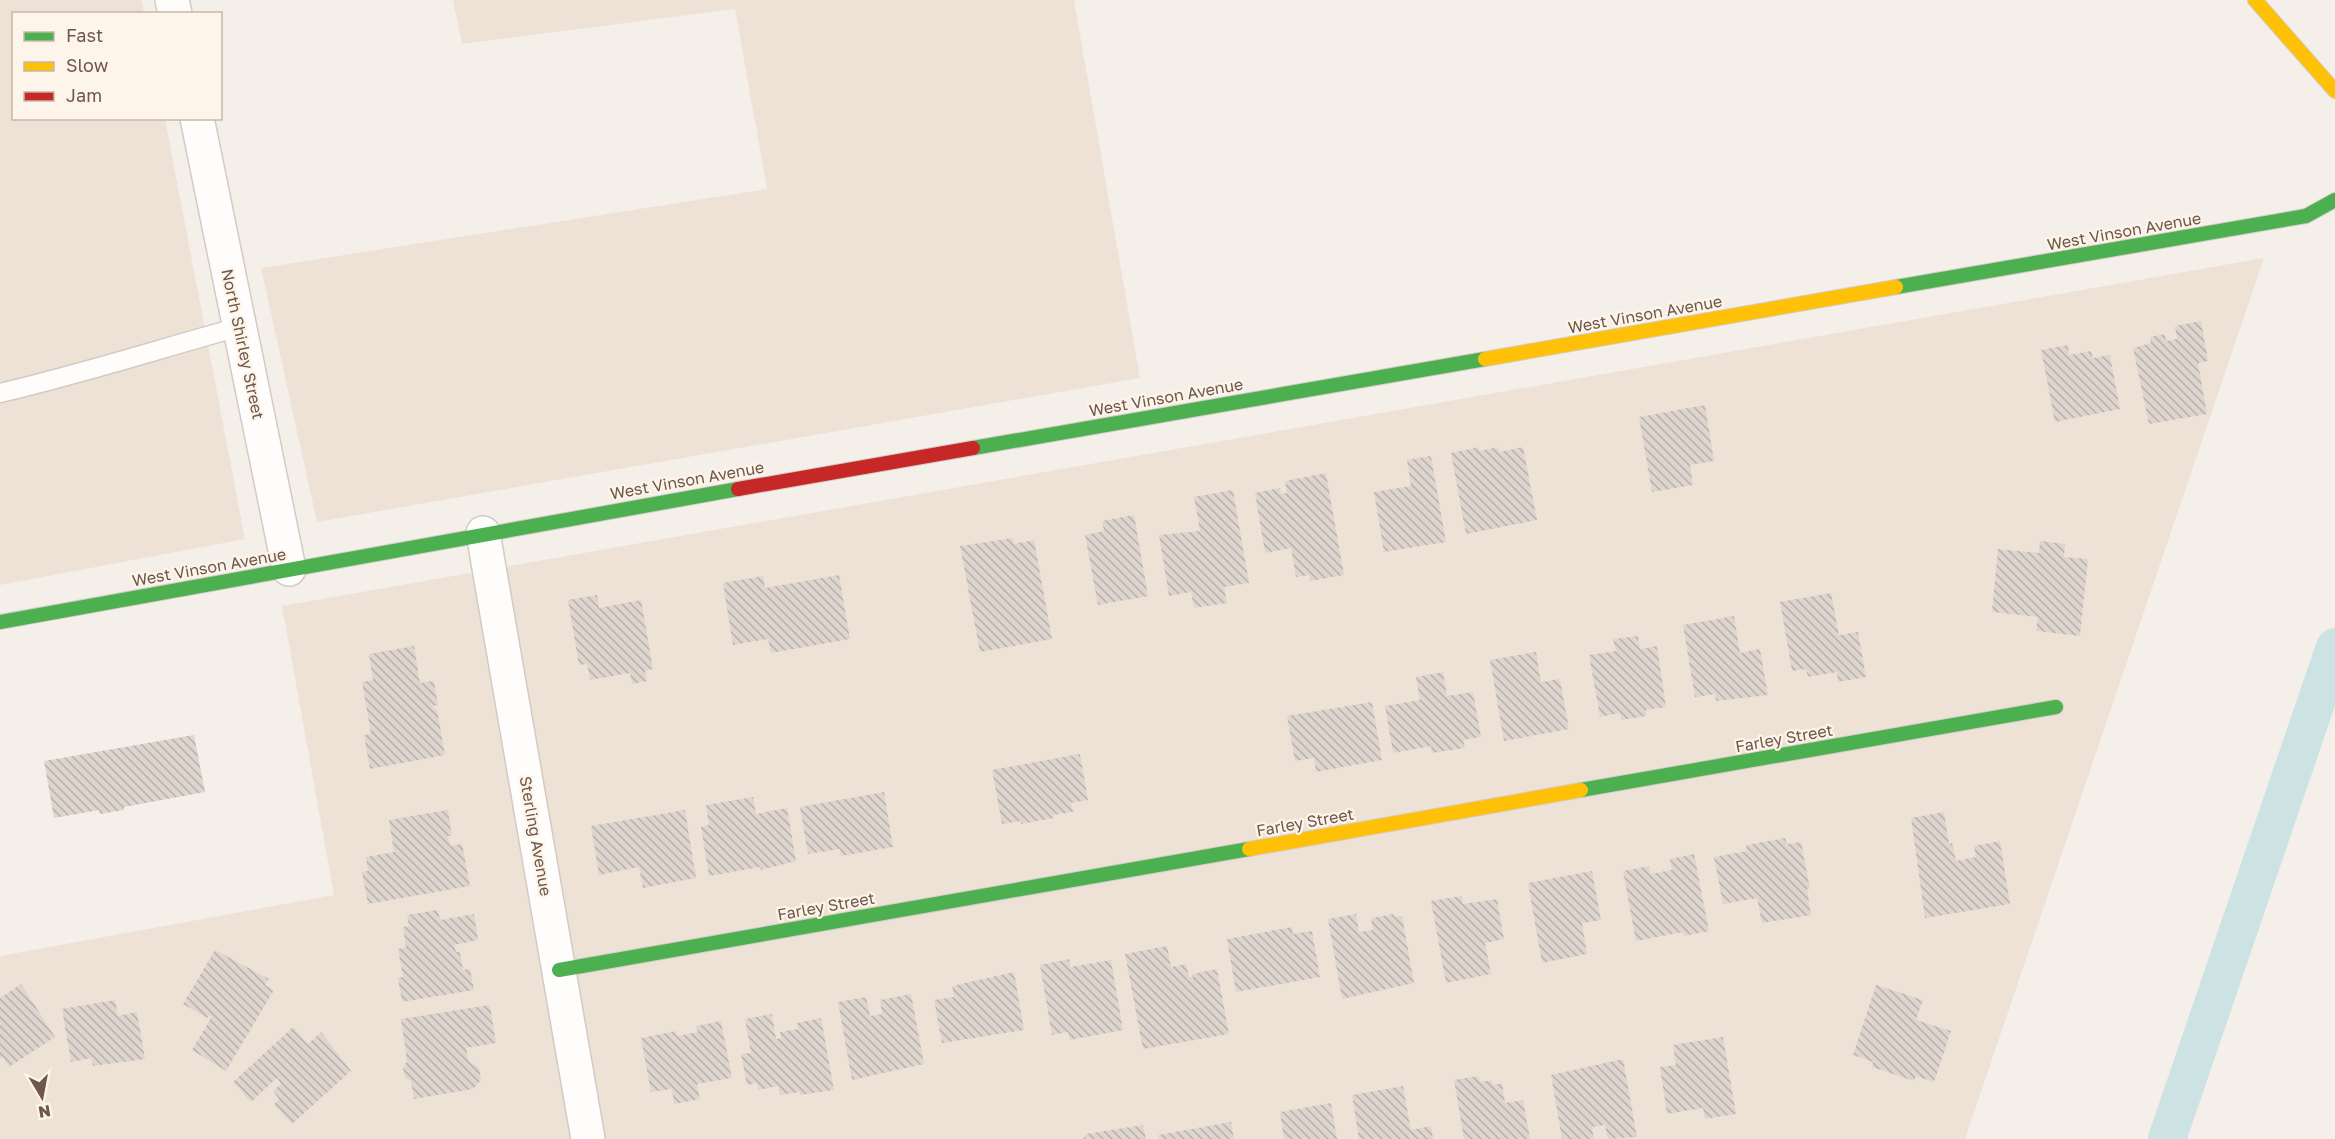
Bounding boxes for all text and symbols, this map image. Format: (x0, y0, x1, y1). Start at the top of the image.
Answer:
legend (12, 12, 222, 120)
text: Fast (66, 24, 103, 46)
text: Slow (66, 54, 109, 76)
text: Jam (66, 84, 102, 106)
street label: West Vinson Avenue (2045, 208, 2203, 254)
street label: North Shirley Street (217, 267, 269, 421)
street label: West Vinson Avenue (1566, 291, 1724, 337)
street label: West Vinson Avenue (1087, 374, 1245, 420)
street label: West Vinson Avenue (608, 457, 766, 503)
street label: West Vinson Avenue (130, 544, 288, 590)
street label: Farley Street (1734, 720, 1834, 756)
street label: Sterling Avenue (516, 774, 556, 898)
street label: Farley Street (1255, 804, 1355, 840)
street label: Farley Street (776, 888, 876, 924)
north arrow (12, 1067, 72, 1127)
text: N (37, 1101, 52, 1123)

